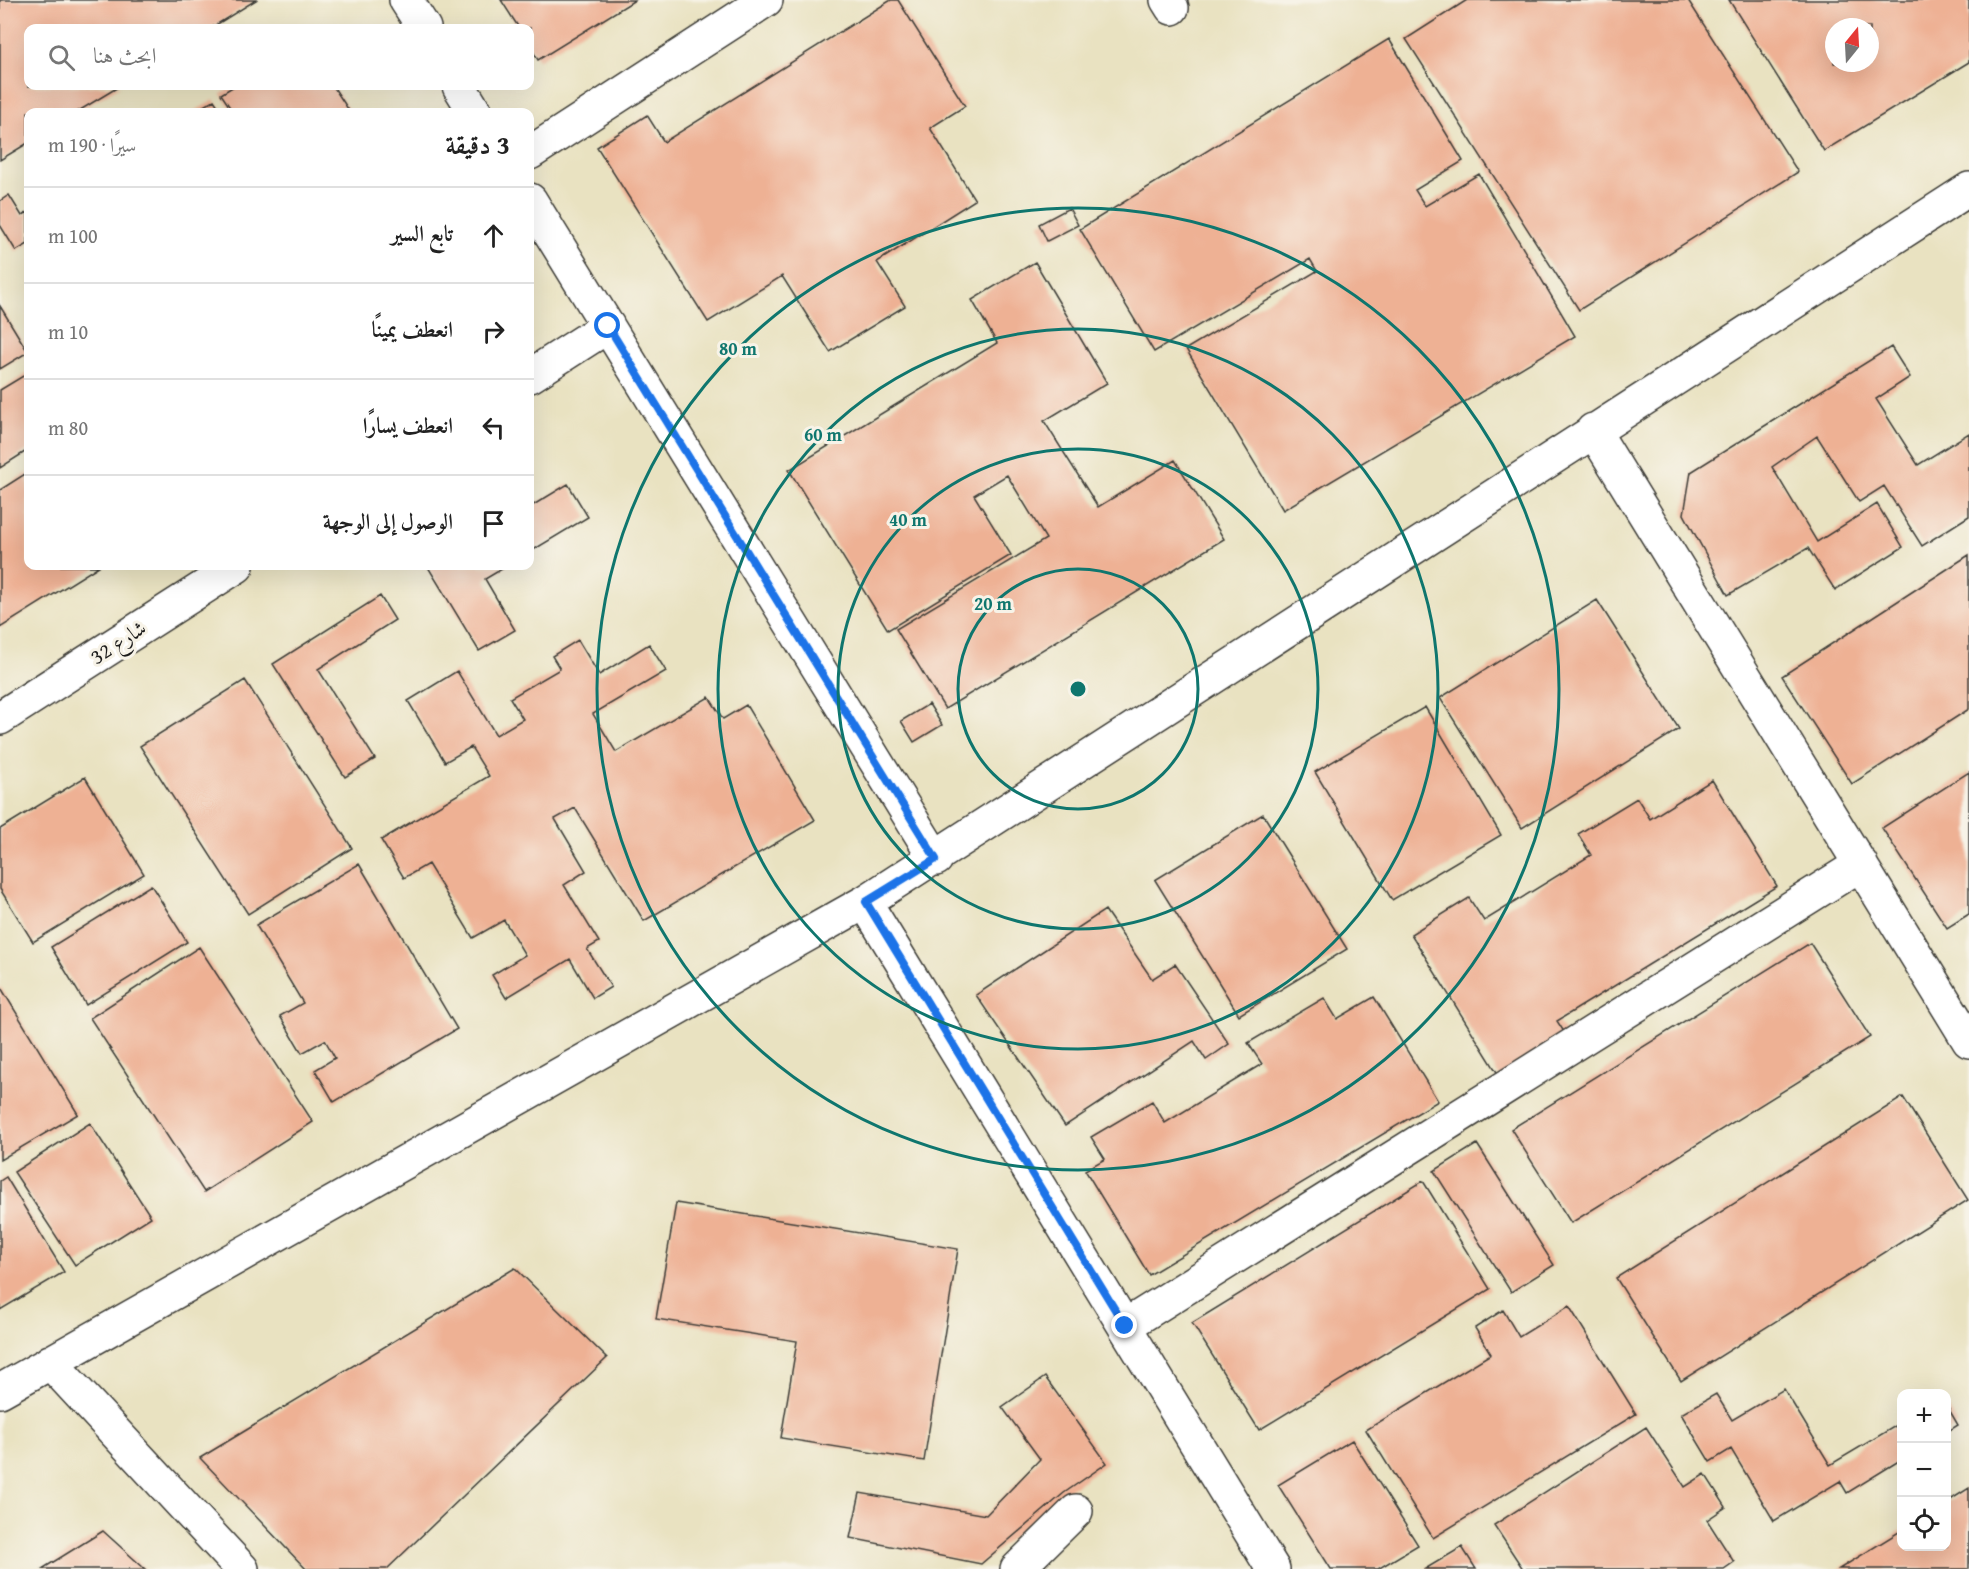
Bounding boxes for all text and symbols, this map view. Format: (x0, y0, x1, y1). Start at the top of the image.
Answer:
north arrow (1825, 18, 1879, 72)
search box (24, 24, 534, 90)
text: ابحث هنا (93, 39, 157, 71)
icon: search (45, 41, 78, 74)
text: 3 دقيقة (445, 125, 510, 164)
text: سيرًا · 190 m (48, 130, 136, 159)
text: تابع السير (391, 217, 453, 249)
icon: ahead (477, 219, 510, 252)
text: 100 m (48, 221, 98, 250)
route start (594, 312, 620, 338)
text: انعطف يمينًا (372, 313, 453, 345)
icon: right (477, 315, 510, 348)
text: 10 m (48, 317, 88, 346)
text: 80 m (719, 335, 758, 362)
text: انعطف يسارًا (363, 409, 453, 441)
icon: left (477, 411, 510, 444)
text: 80 m (48, 413, 88, 442)
text: 60 m (804, 421, 843, 448)
text: الوصول إلى الوجهة (323, 505, 453, 537)
text: 40 m (889, 506, 928, 533)
icon: arrive (477, 507, 510, 540)
text: 20 m (974, 590, 1013, 617)
street label: شارع 32 (84, 612, 154, 674)
centre of rings (1068, 679, 1088, 699)
route end (1111, 1312, 1137, 1338)
map controls (1897, 1389, 1951, 1551)
button: + (1897, 1389, 1951, 1443)
button: − (1897, 1443, 1951, 1497)
button: locate (1897, 1497, 1951, 1551)

